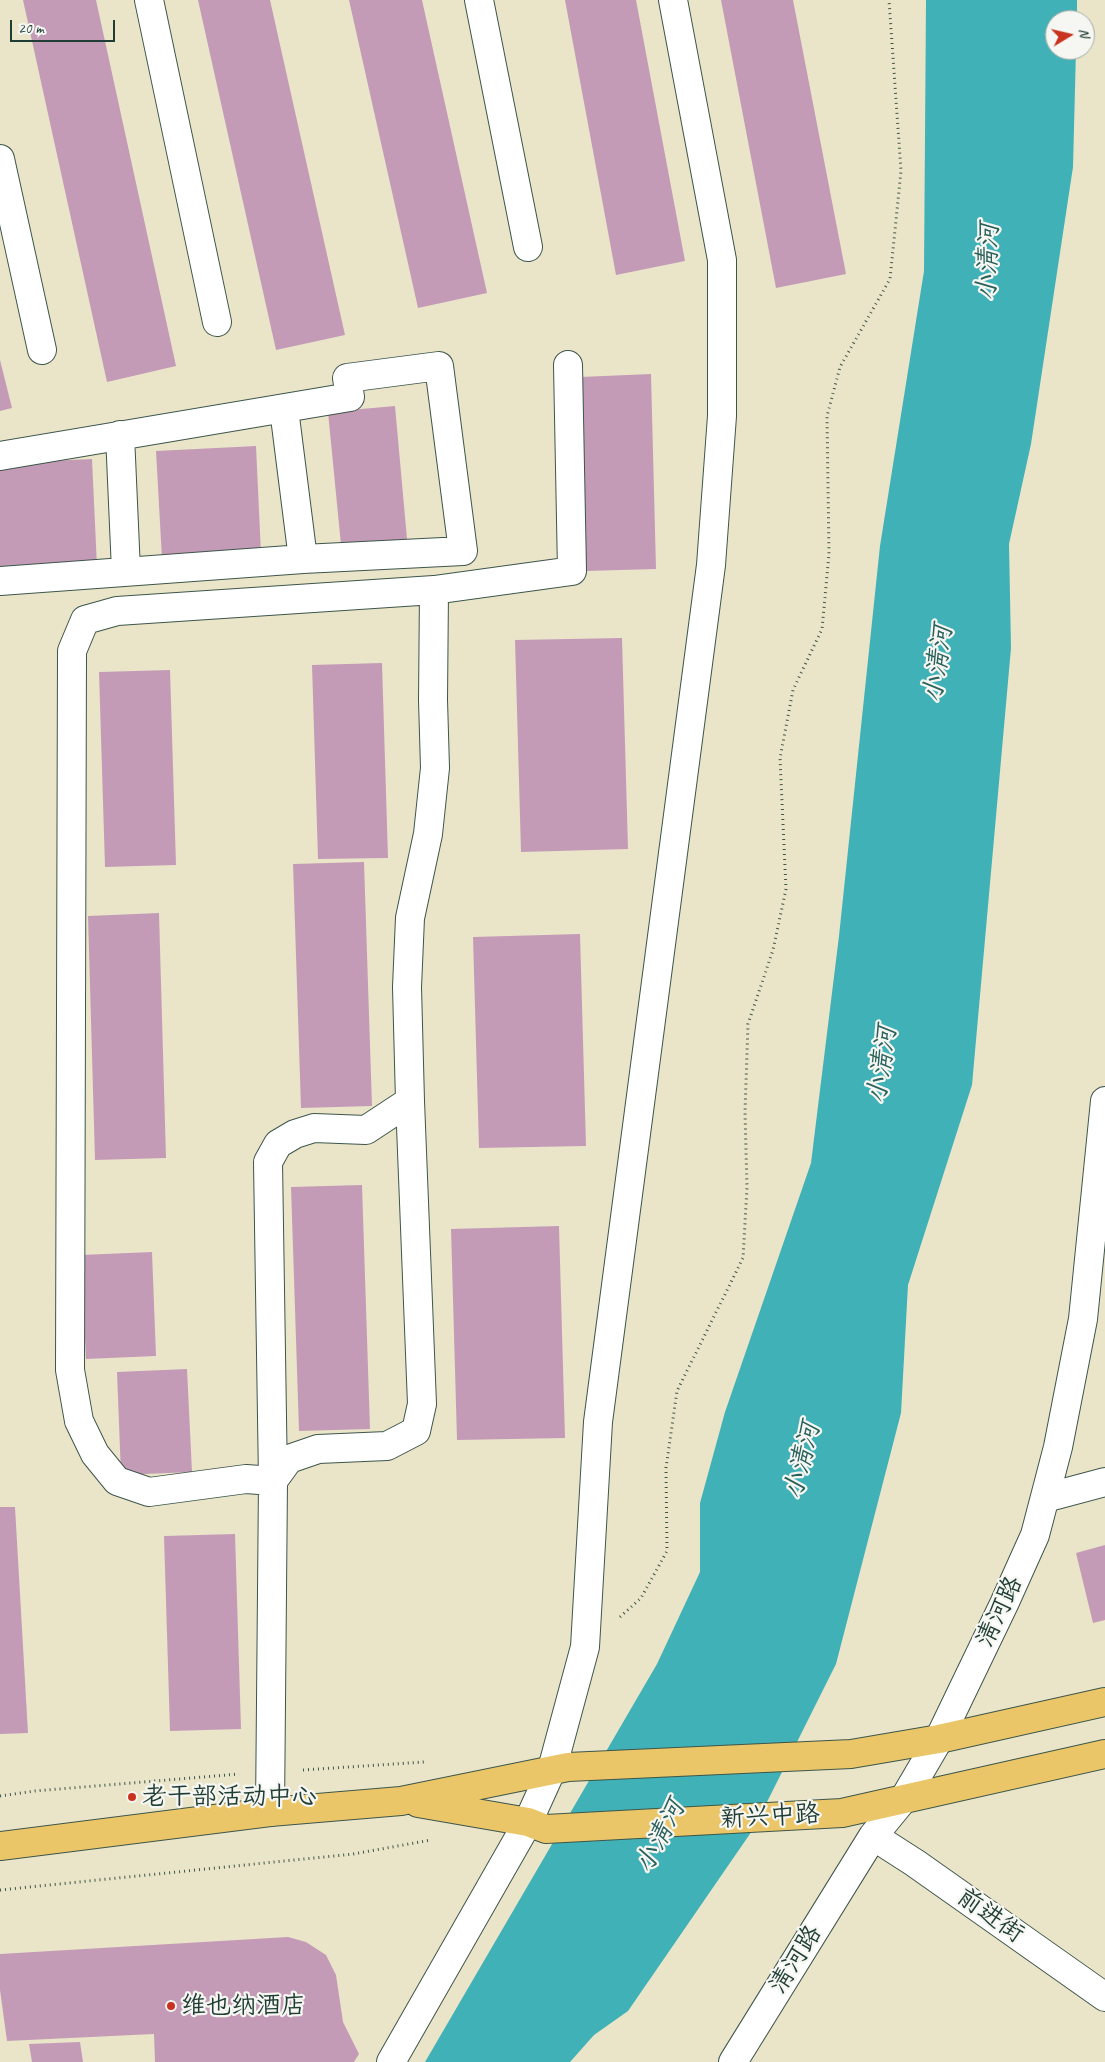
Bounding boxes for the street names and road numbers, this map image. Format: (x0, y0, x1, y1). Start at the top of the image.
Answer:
street label: 清河路 (971, 1572, 1029, 1652)
street label: 新兴中路 (719, 1799, 821, 1835)
street label: 前进街 (951, 1882, 1029, 1950)
street label: 清河路 (763, 1920, 829, 2000)

